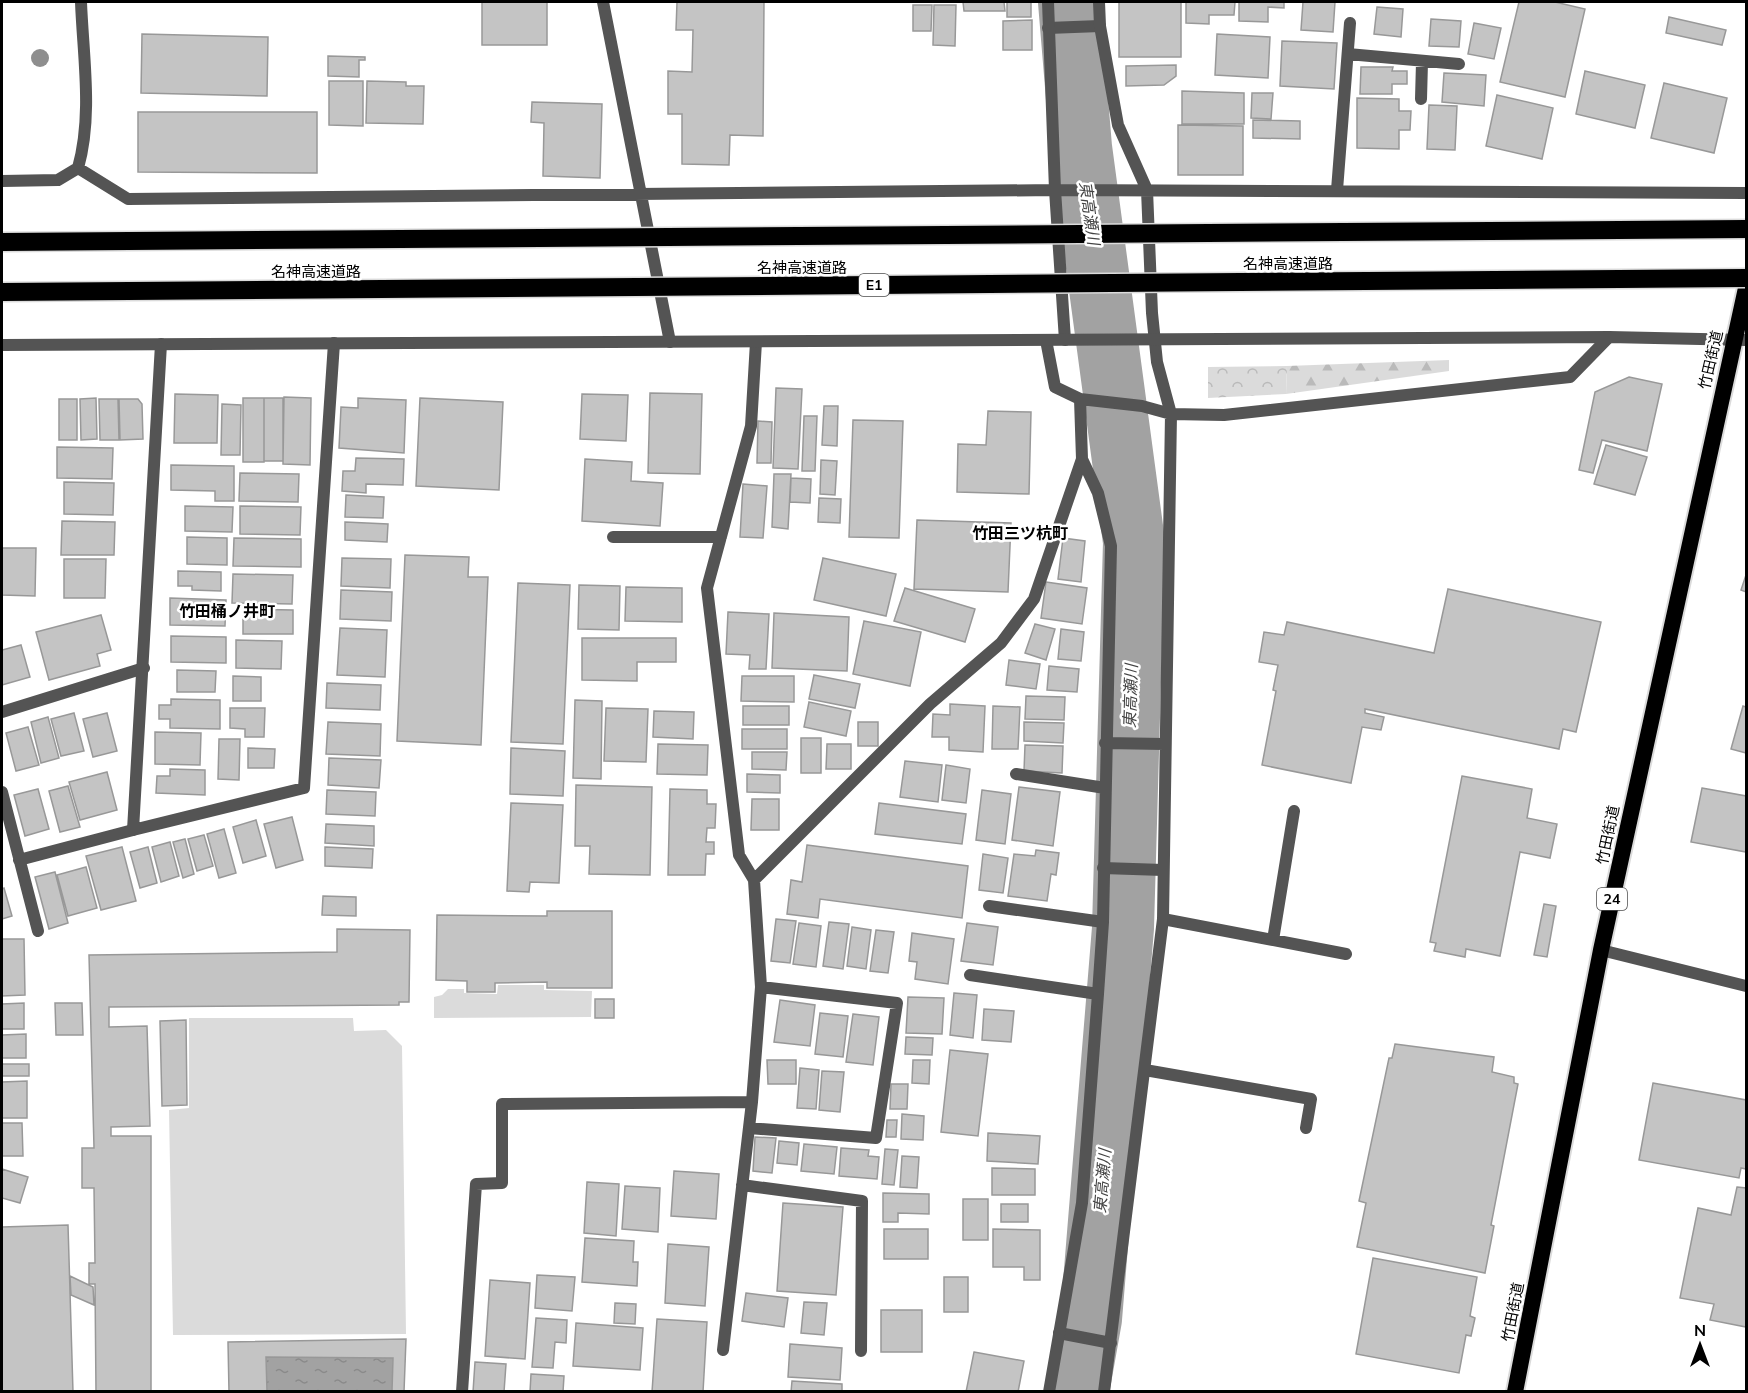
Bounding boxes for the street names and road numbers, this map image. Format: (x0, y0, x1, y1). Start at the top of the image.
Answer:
street label: 名神高速道路 (1243, 254, 1333, 273)
street label: 名神高速道路 (757, 258, 847, 277)
street label: 名神高速道路 (271, 262, 361, 281)
road number: E1 (859, 274, 889, 296)
street label: 竹田街道 (1695, 329, 1727, 391)
street label: 竹田街道 (1592, 804, 1623, 866)
road number: 24 (1597, 888, 1627, 910)
street label: 竹田街道 (1497, 1281, 1528, 1343)

